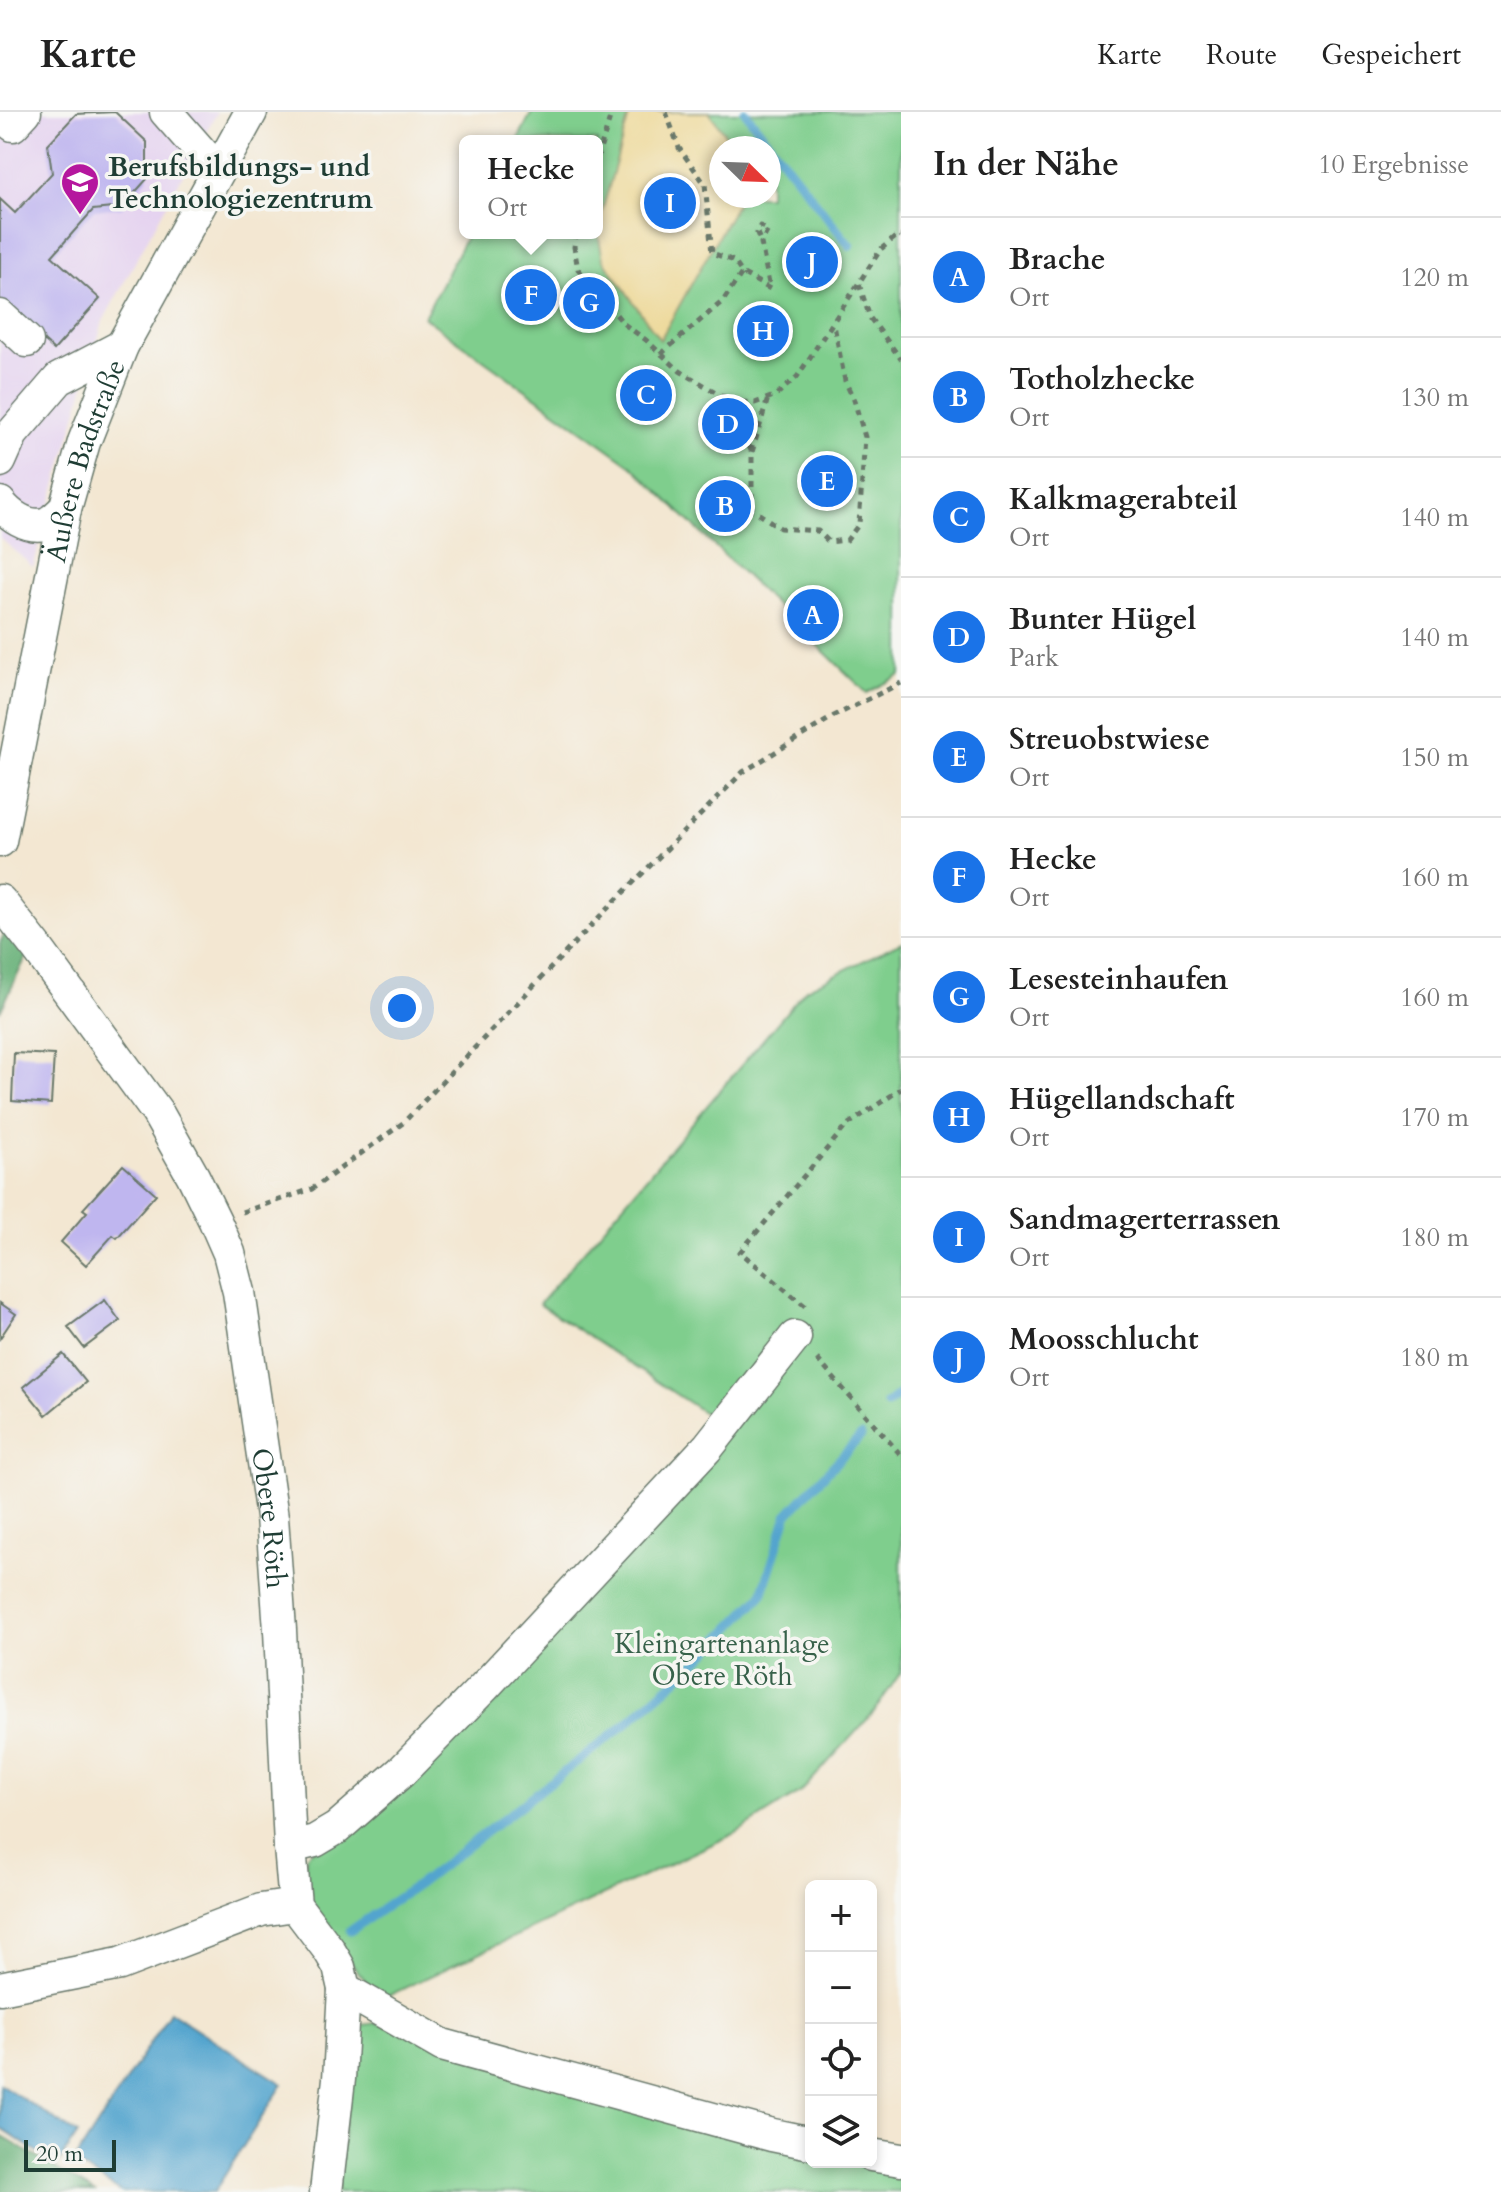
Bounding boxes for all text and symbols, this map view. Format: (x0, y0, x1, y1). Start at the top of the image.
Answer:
text: Karte (40, 29, 137, 81)
text: Karte (1097, 36, 1162, 74)
text: Route (1206, 36, 1277, 74)
text: Gespeichert (1321, 36, 1461, 74)
popup (459, 135, 603, 239)
north arrow (709, 136, 781, 208)
text: In der Nähe (933, 141, 1119, 187)
text: 10 Ergebnisse (1318, 147, 1469, 182)
place label: Berufsbildungs- und Technologiezentrum (108, 148, 373, 218)
text: Hecke (487, 149, 575, 190)
school or university icon: Berufsbildungs- und Technologiezentrum (59, 161, 101, 216)
pin: I (644, 173, 696, 233)
text: Ort (487, 190, 527, 225)
pin: J (786, 232, 838, 292)
text: Brache (1009, 239, 1106, 280)
text: A (949, 260, 969, 295)
text: 120 m (1400, 260, 1469, 295)
pin: F (505, 265, 557, 325)
pin: G (563, 273, 615, 333)
text: Ort (1009, 280, 1049, 315)
pin: H (737, 301, 789, 361)
street label: Äußere Badstraße (37, 354, 135, 566)
text: Totholzhecke (1009, 359, 1195, 400)
pin: C (620, 365, 672, 425)
text: B (950, 380, 968, 415)
text: 130 m (1400, 380, 1469, 415)
pin: D (702, 394, 754, 454)
text: Ort (1009, 400, 1049, 435)
pin: E (801, 451, 853, 511)
pin: B (699, 476, 751, 536)
text: Kalkmagerabteil (1009, 479, 1238, 520)
text: C (949, 500, 969, 535)
text: 140 m (1400, 500, 1469, 535)
text: Ort (1009, 520, 1049, 555)
pin: A (787, 585, 839, 645)
text: Bunter Hügel (1009, 599, 1196, 640)
text: D (948, 620, 970, 655)
text: 140 m (1400, 620, 1469, 655)
text: Park (1009, 640, 1059, 675)
text: Streuobstwiese (1009, 719, 1210, 760)
text: E (951, 740, 967, 775)
text: 150 m (1400, 740, 1469, 775)
text: Ort (1009, 760, 1049, 795)
text: Hecke (1009, 839, 1097, 880)
text: F (951, 860, 967, 895)
text: 160 m (1400, 860, 1469, 895)
text: Ort (1009, 880, 1049, 915)
text: Lesesteinhaufen (1009, 959, 1228, 1000)
text: G (948, 980, 970, 1015)
text: 160 m (1400, 980, 1469, 1015)
your location (382, 988, 422, 1028)
text: Ort (1009, 1000, 1049, 1035)
text: Hügellandschaft (1009, 1079, 1235, 1120)
text: H (948, 1100, 970, 1135)
text: 170 m (1400, 1100, 1469, 1135)
text: Ort (1009, 1120, 1049, 1155)
text: Sandmagerterrassen (1009, 1199, 1280, 1240)
text: I (954, 1220, 964, 1255)
text: 180 m (1400, 1220, 1469, 1255)
text: Ort (1009, 1240, 1049, 1275)
text: Moosschlucht (1009, 1319, 1199, 1360)
text: J (954, 1340, 964, 1375)
text: 180 m (1400, 1340, 1469, 1375)
text: Ort (1009, 1360, 1049, 1395)
street label: Obere Röth (242, 1445, 295, 1590)
park label: Kleingartenanlage Obere Röth (614, 1625, 830, 1695)
map controls (805, 1880, 877, 2168)
button: + (805, 1880, 877, 1952)
button: − (805, 1952, 877, 2024)
button: locate (805, 2024, 877, 2096)
button: layers (805, 2096, 877, 2168)
scale bar (24, 2136, 116, 2172)
text: 20 m (36, 2139, 83, 2169)

